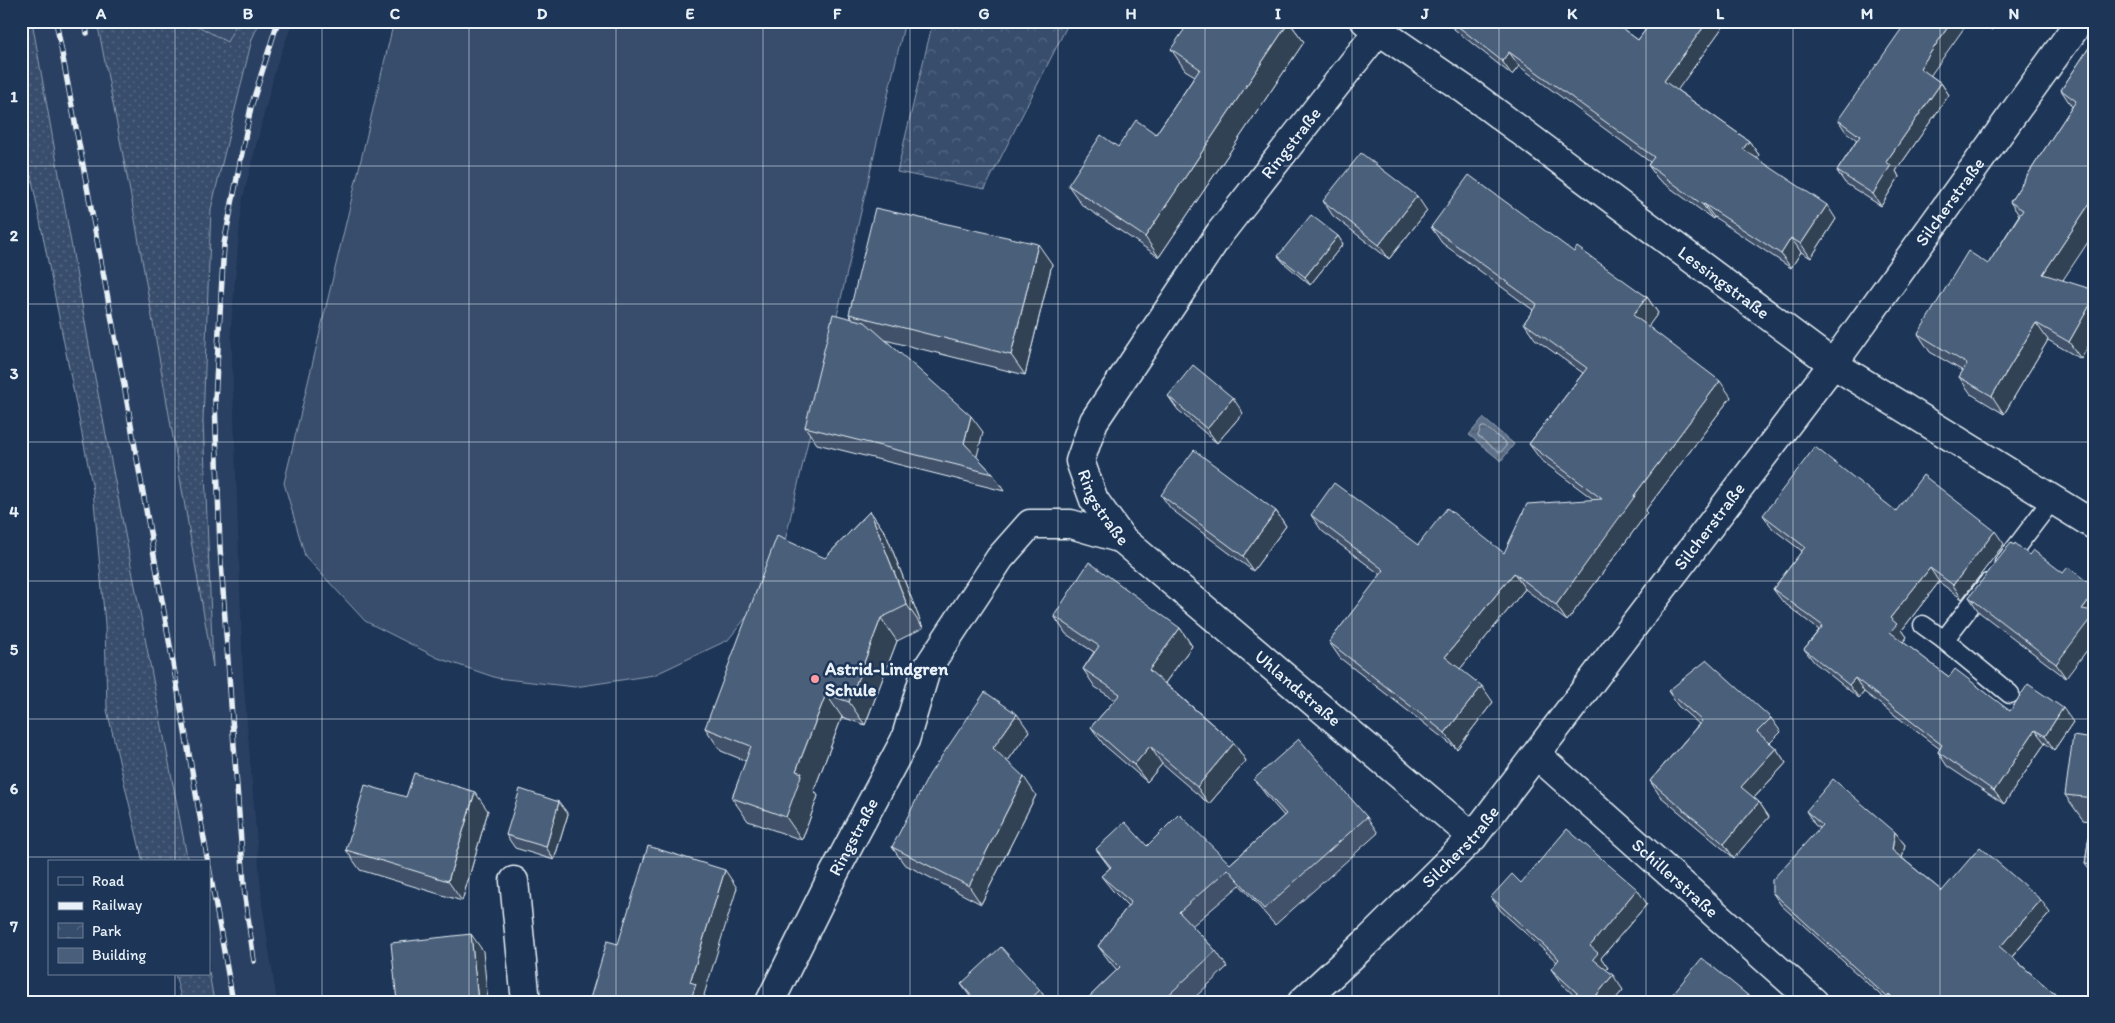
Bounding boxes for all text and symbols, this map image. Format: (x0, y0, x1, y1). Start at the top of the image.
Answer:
text: A (95, 4, 107, 23)
text: B (243, 4, 254, 23)
text: C (390, 4, 401, 23)
text: D (537, 4, 548, 23)
text: E (686, 4, 695, 23)
text: F (833, 4, 842, 23)
text: G (978, 4, 990, 23)
text: H (1125, 4, 1137, 23)
text: I (1275, 4, 1281, 23)
text: J (1420, 4, 1429, 23)
text: K (1567, 4, 1578, 23)
text: L (1716, 4, 1725, 23)
text: M (1861, 4, 1873, 23)
text: N (2009, 4, 2019, 23)
text: 1 (10, 87, 18, 106)
street label: Ringstraße (1256, 103, 1326, 183)
street label: Silcherstraße (1910, 153, 1989, 251)
text: 2 (10, 226, 19, 245)
street label: Lessingstraße (1674, 241, 1774, 324)
text: 3 (10, 364, 19, 383)
street label: Ringstraße (1073, 466, 1133, 551)
street label: Silcherstraße (1669, 478, 1750, 575)
text: 4 (9, 502, 19, 521)
text: 5 (10, 640, 19, 659)
street label: Uhlandstraße (1250, 645, 1346, 731)
place label: Astrid-Lindgren Schule (824, 658, 949, 701)
marker: Astrid-Lindgren Schule (809, 673, 821, 685)
text: 6 (10, 779, 19, 798)
street label: Ringstraße (824, 794, 883, 880)
street label: Silcherstraße (1417, 801, 1504, 893)
street label: Schillerstraße (1627, 834, 1723, 922)
legend (48, 860, 210, 976)
text: Road (92, 872, 125, 890)
text: Railway (92, 896, 142, 914)
text: 7 (9, 917, 18, 936)
text: Park (92, 922, 122, 940)
text: Building (92, 946, 146, 964)

